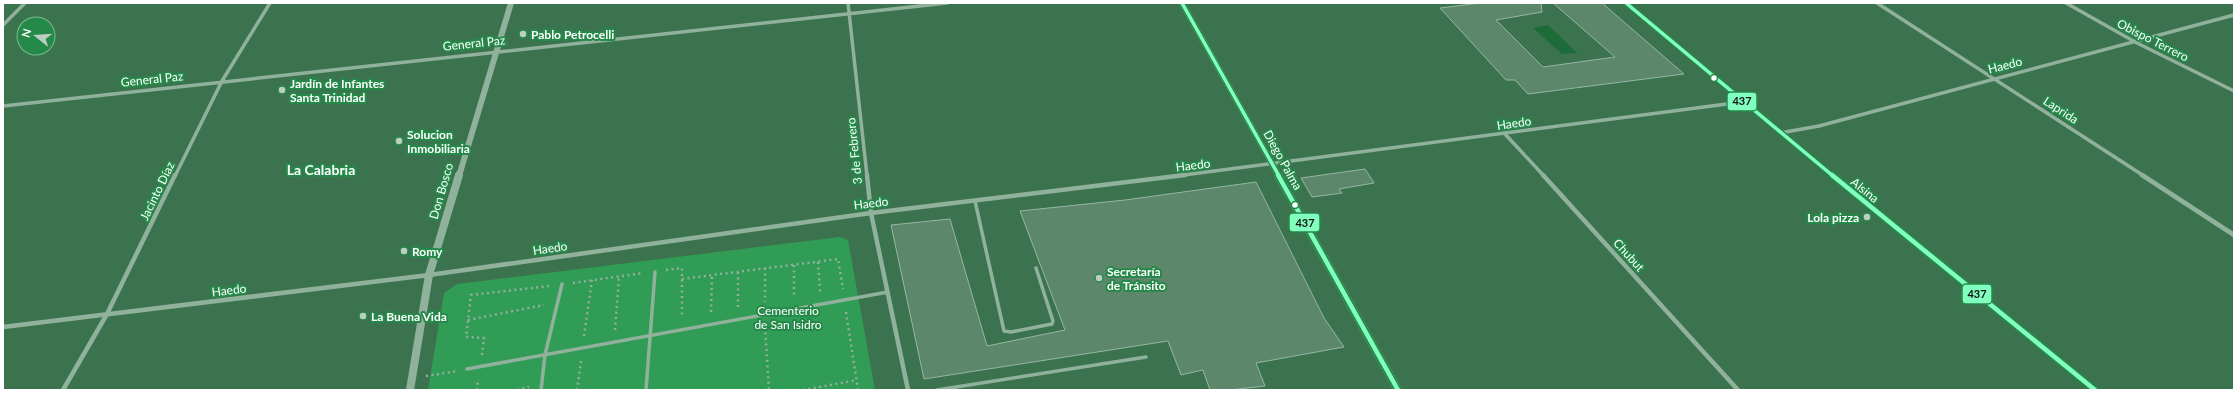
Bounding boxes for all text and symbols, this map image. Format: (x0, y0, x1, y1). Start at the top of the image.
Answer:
north arrow (16, 16, 56, 56)
street label: Obispo Terrero (2115, 16, 2191, 65)
text: N (19, 27, 33, 39)
place label: Pablo Petrocelli (531, 27, 614, 42)
marker: Pablo Petrocelli (518, 29, 528, 39)
street label: General Paz (442, 32, 506, 54)
street label: Haedo (1986, 53, 2024, 76)
street label: General Paz (120, 68, 184, 90)
unlabelled marker (1709, 73, 1719, 83)
place label: Jardín de Infantes Santa Trinidad (290, 76, 384, 105)
marker: Jardín de Infantes Santa Trinidad (277, 85, 287, 95)
line badge: 437 (1727, 92, 1757, 111)
street label: Laprida (2041, 93, 2081, 127)
text: 437 (1732, 94, 1752, 107)
street label: Haedo (1496, 113, 1532, 133)
street label: 3 de Febrero (843, 117, 865, 185)
place label: Solucion Inmobiliaria (407, 127, 470, 156)
street label: Diego Palma (1260, 128, 1306, 192)
marker: Solucion Inmobiliaria (394, 136, 404, 146)
street label: Haedo (1175, 155, 1211, 175)
street label: Jacinto Díaz (136, 159, 178, 223)
district label: La Calabria (287, 161, 355, 178)
street label: Don Bosco (426, 161, 456, 221)
street label: Alsina (1848, 174, 1882, 206)
street label: Haedo (853, 193, 889, 213)
unlabelled marker (1290, 200, 1300, 210)
place label: Lola pizza (1807, 210, 1859, 225)
marker: Lola pizza (1862, 212, 1872, 222)
line badge: 437 (1289, 213, 1320, 232)
text: 437 (1295, 216, 1315, 229)
street label: Chubut (1610, 235, 1648, 275)
street label: Haedo (532, 238, 568, 258)
place label: Romy (412, 244, 443, 259)
marker: Romy (399, 246, 409, 256)
place label: Secretaría de Tránsito (1107, 264, 1166, 293)
marker: Secretaría de Tránsito (1094, 273, 1104, 283)
street label: Haedo (211, 280, 247, 300)
line badge: 437 (1962, 284, 1992, 304)
text: 437 (1967, 287, 1987, 300)
park label: Cementerio de San Isidro (754, 303, 822, 332)
place label: La Buena Vida (371, 309, 447, 324)
marker: La Buena Vida (358, 311, 368, 321)

